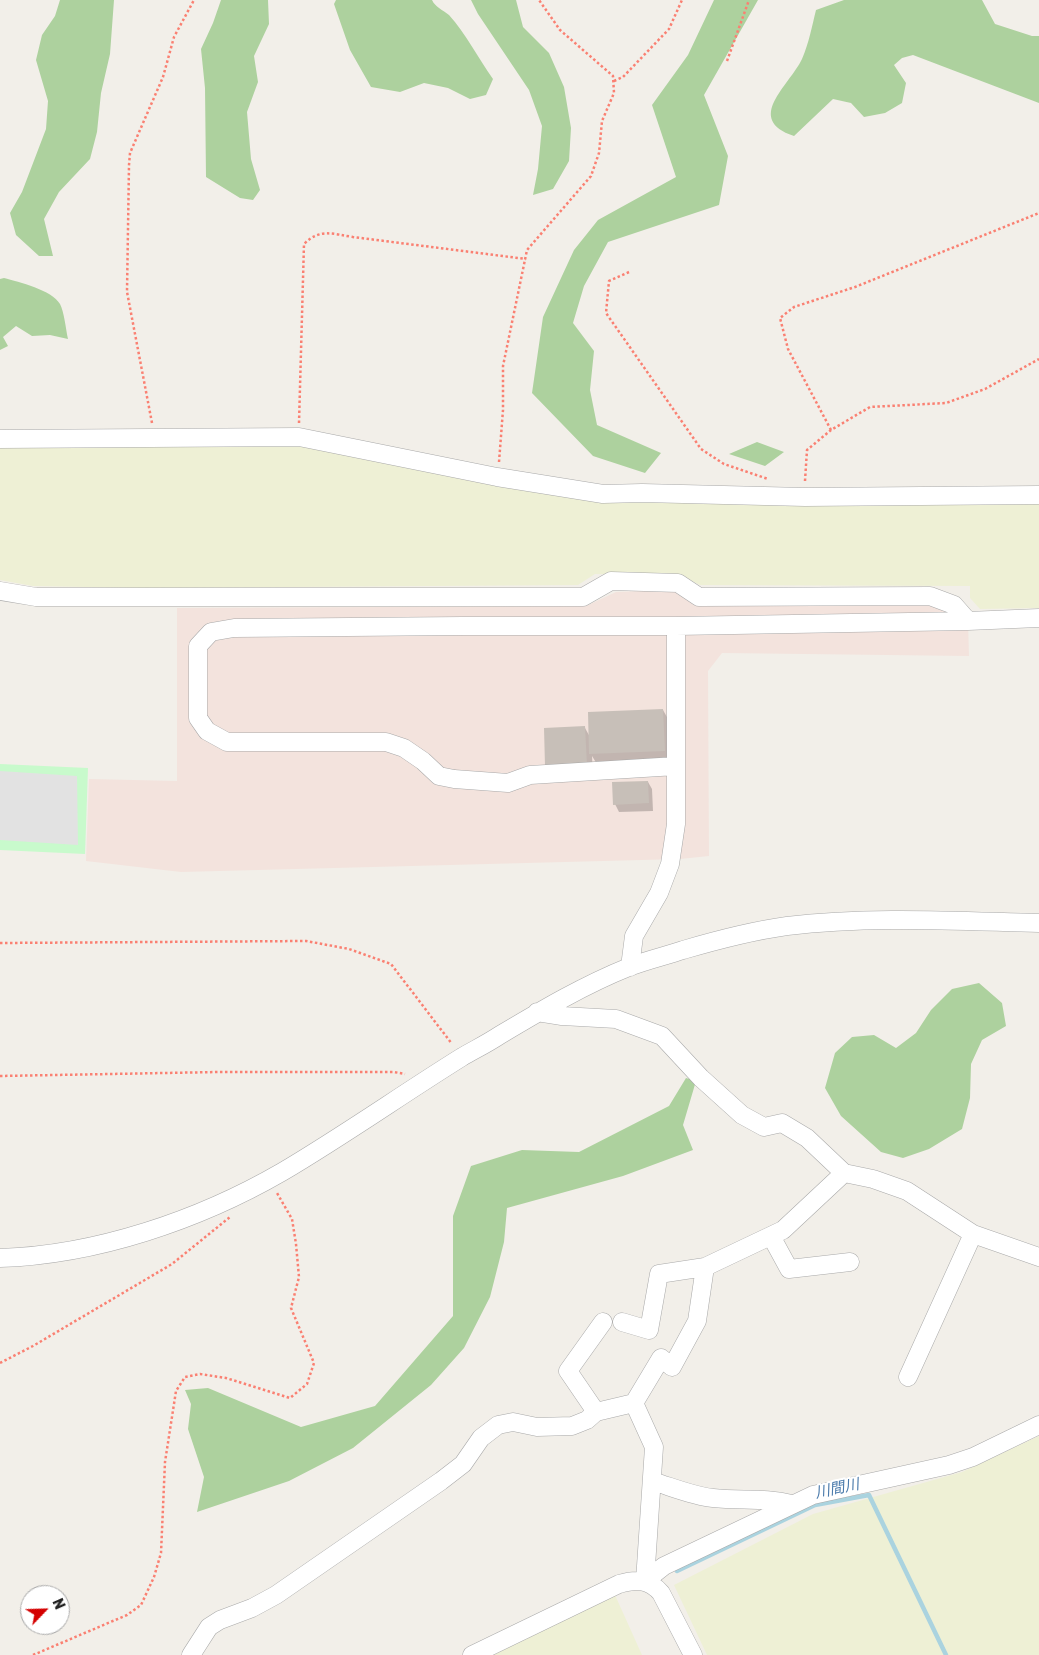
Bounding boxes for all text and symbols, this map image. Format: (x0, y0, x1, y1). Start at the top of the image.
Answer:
water label: 川間川 (813, 1476, 861, 1502)
north arrow (20, 1585, 70, 1635)
text: N (48, 1596, 68, 1612)

